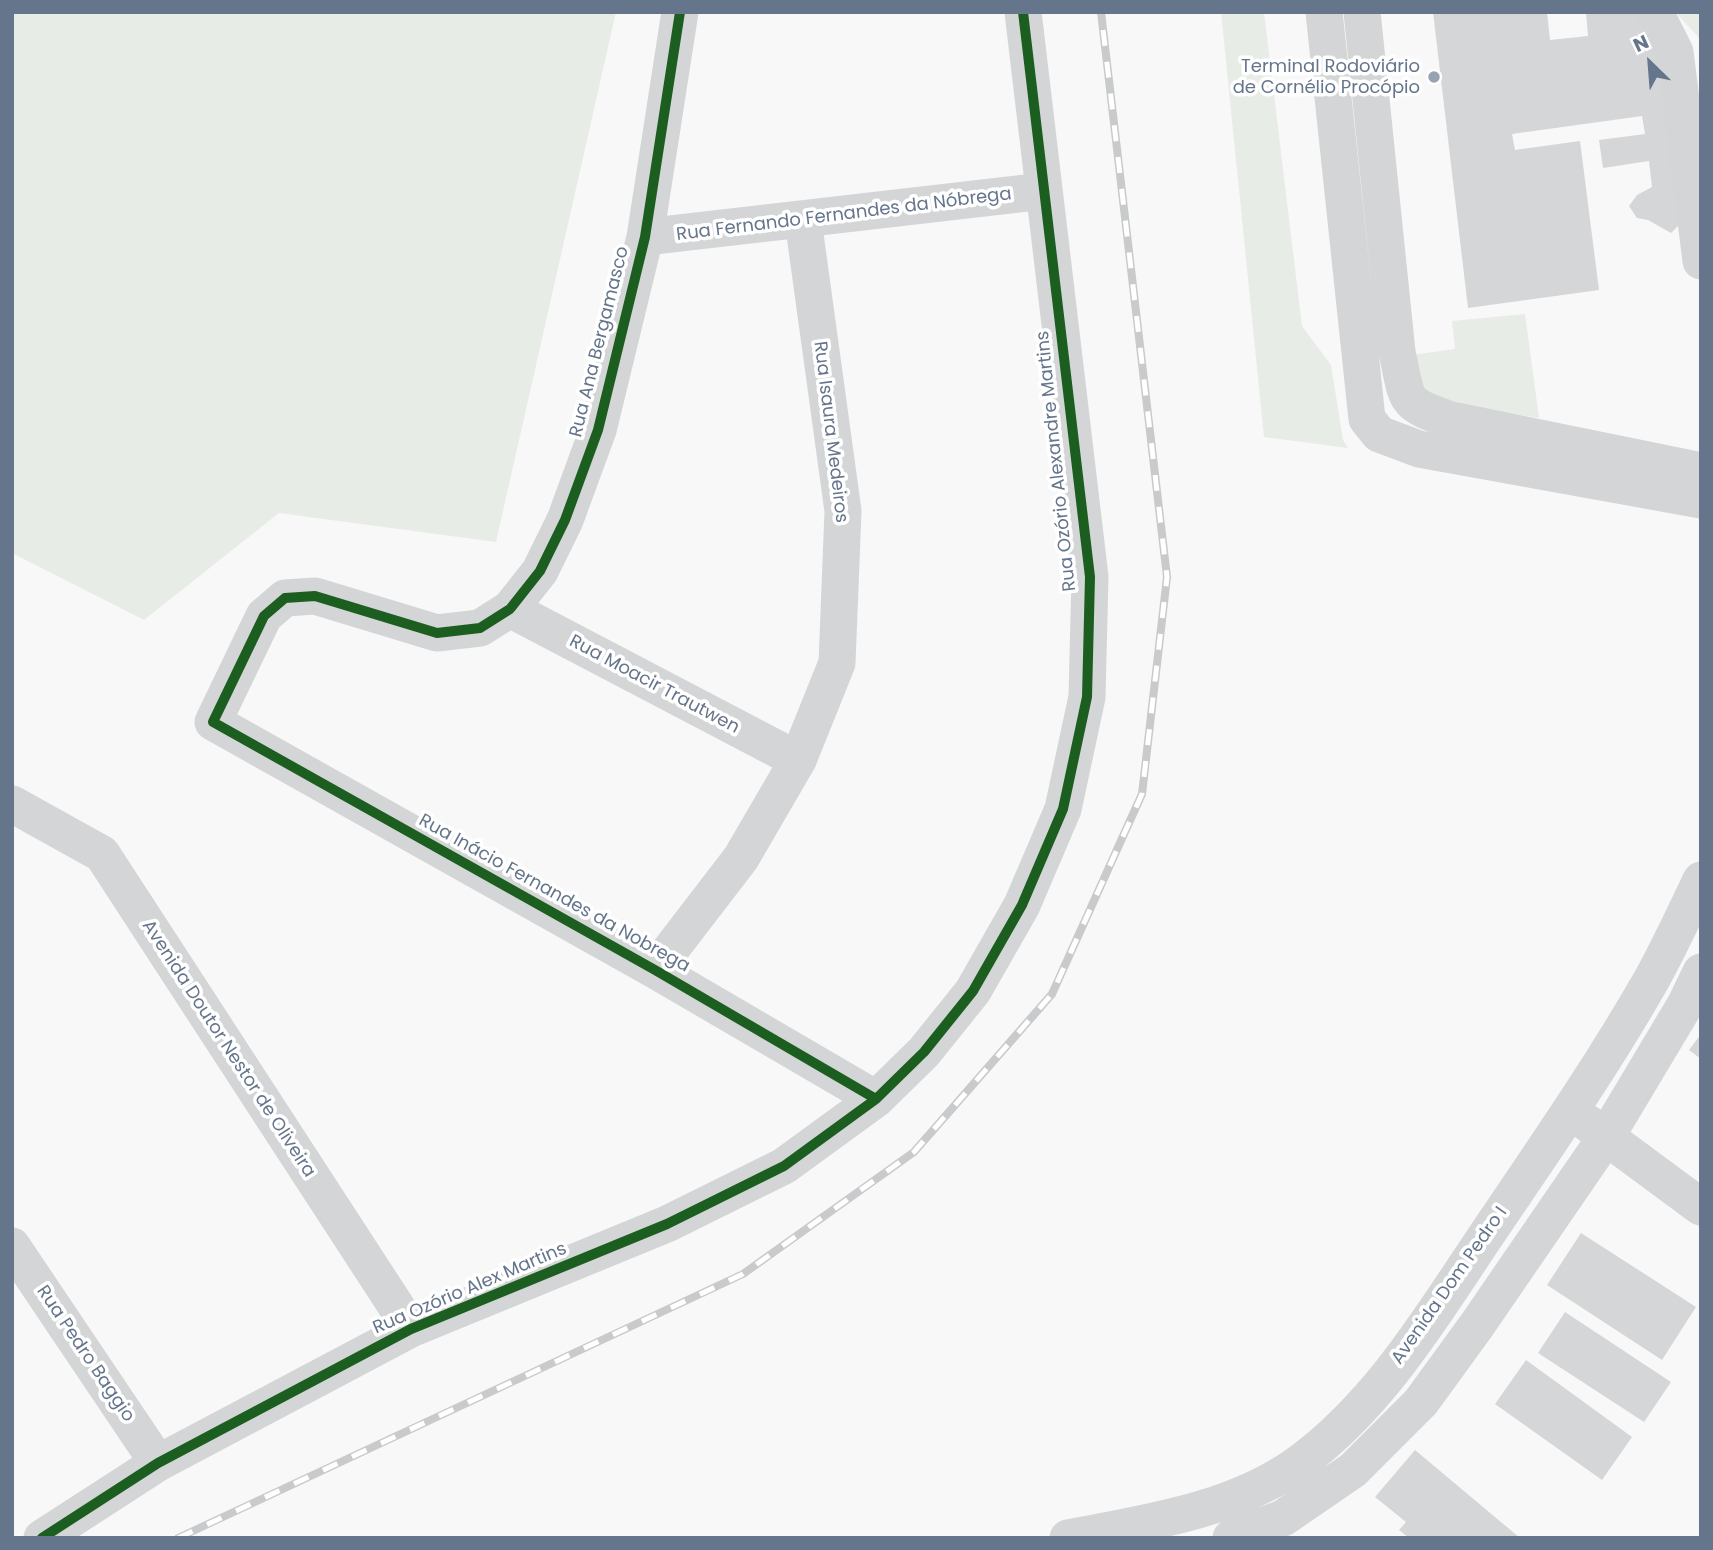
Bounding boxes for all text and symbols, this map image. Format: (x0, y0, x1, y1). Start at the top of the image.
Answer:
north arrow (1615, 28, 1685, 98)
text: N (1629, 28, 1653, 59)
place label: Terminal Rodoviário de Cornélio Procópio (1233, 56, 1420, 98)
marker: Terminal Rodoviário de Cornélio Procópio (1426, 69, 1442, 85)
street label: Rua Fernando Fernandes da Nóbrega (675, 184, 1013, 246)
street label: Rua Ana Bergamasco (566, 244, 634, 440)
street label: Rua Ozório Alexandre Martins (1033, 330, 1081, 592)
street label: Rua Isaura Medeiros (808, 340, 852, 524)
street label: Rua Moacir Trautwen (565, 631, 743, 739)
street label: Rua Inácio Fernandes da Nobrega (415, 810, 693, 978)
street label: Avenida Doutor Nestor de Oliveira (137, 916, 319, 1182)
street label: Avenida Dom Pedro I (1387, 1203, 1513, 1369)
street label: Rua Ozório Alex Martins (370, 1238, 570, 1340)
street label: Rua Pedro Baggio (31, 1282, 139, 1426)

